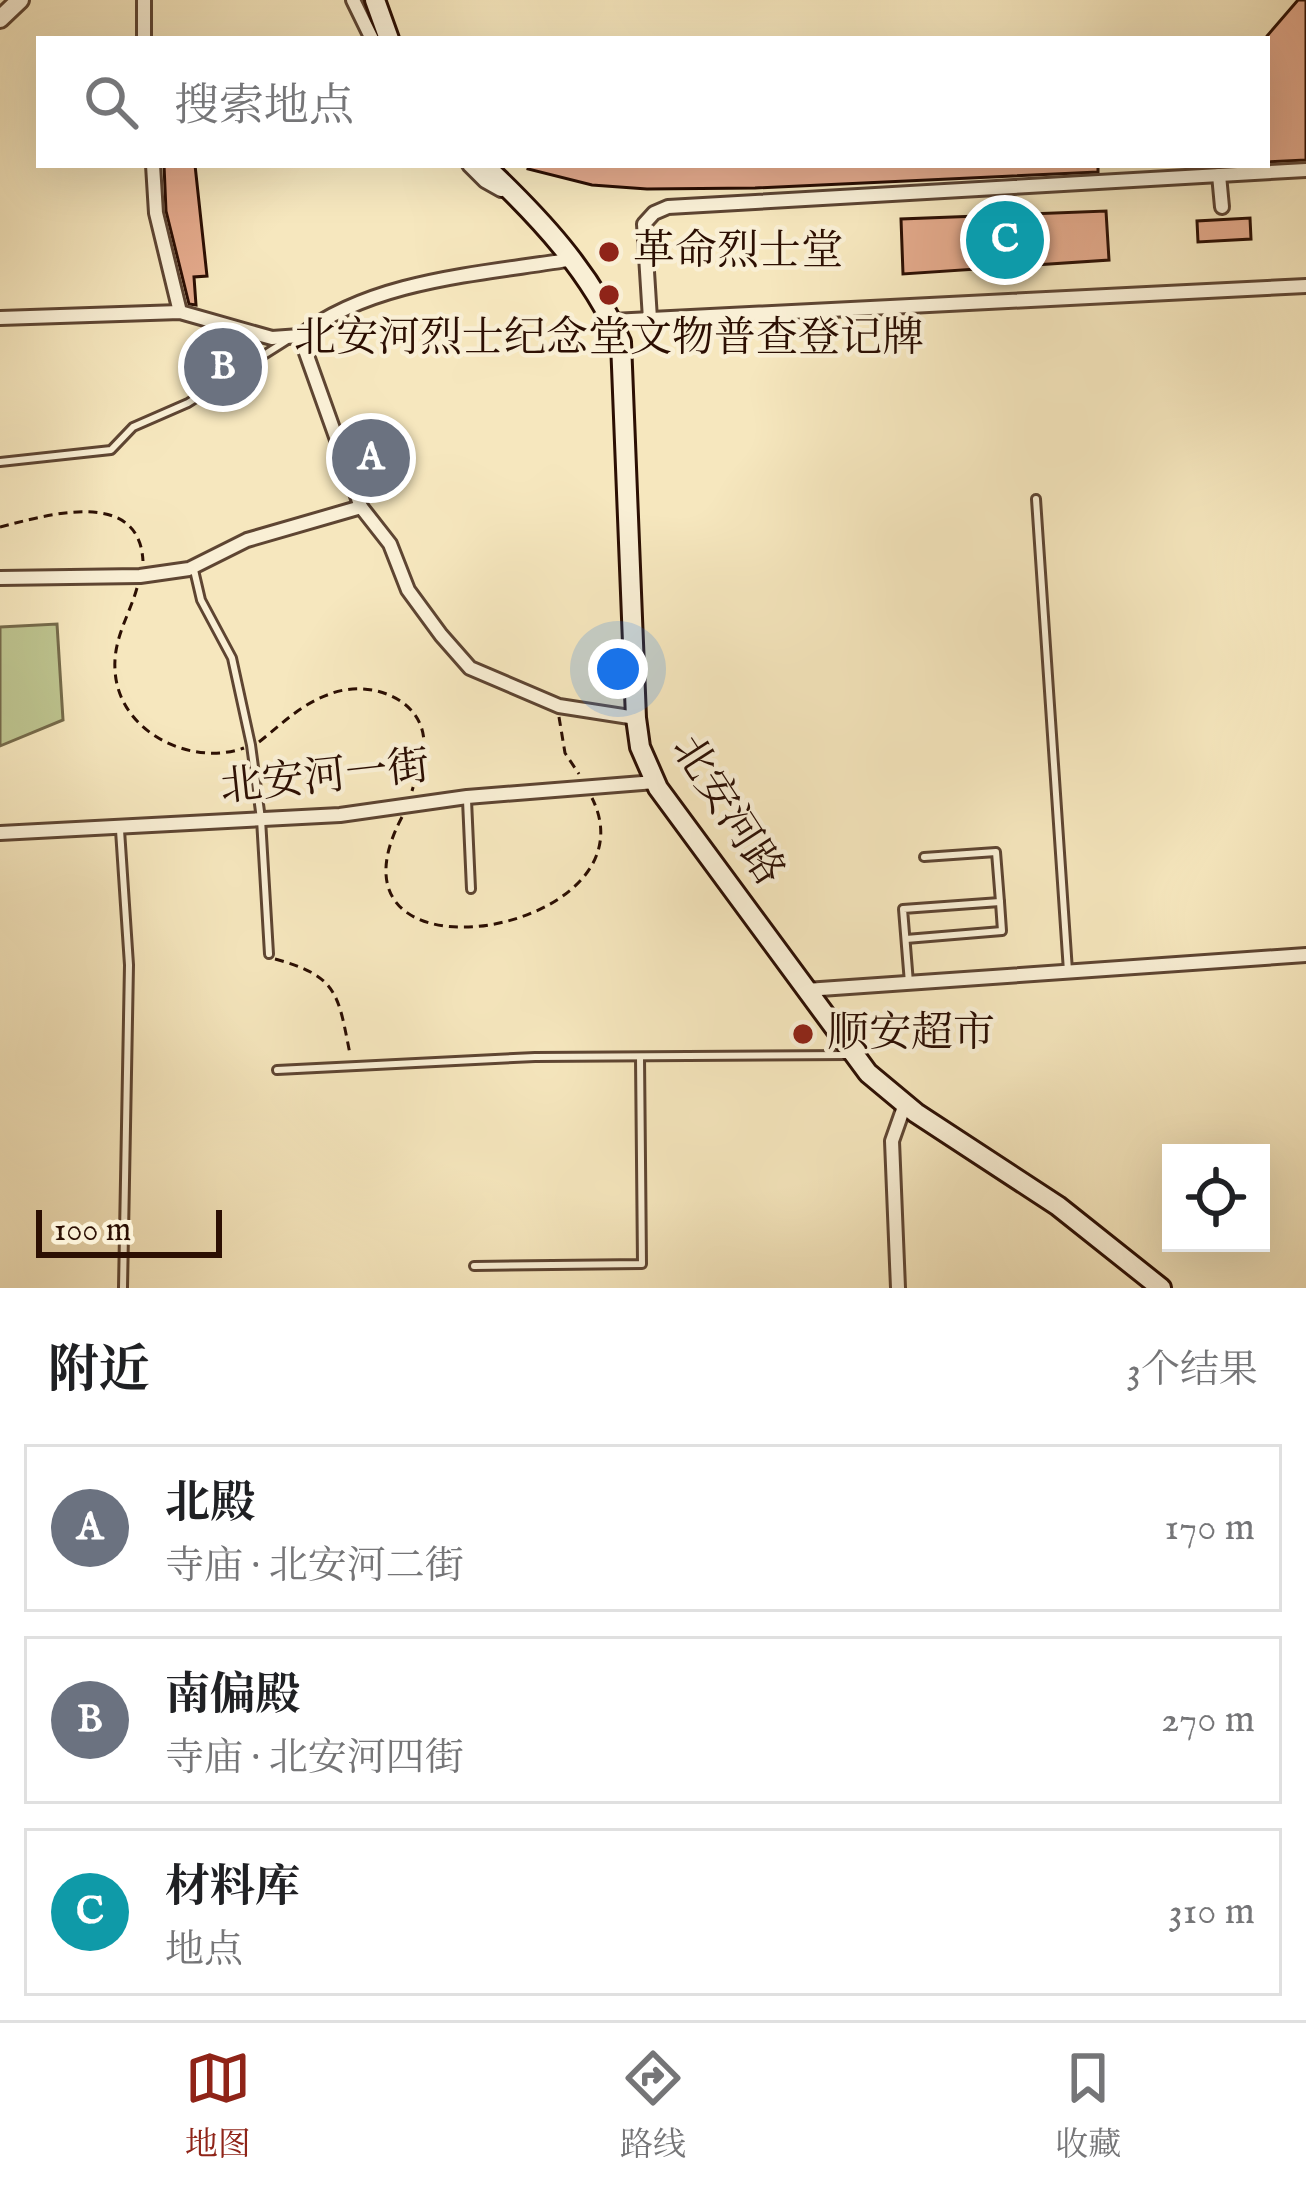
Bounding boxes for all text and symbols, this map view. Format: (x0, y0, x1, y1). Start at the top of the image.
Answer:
search box (36, 36, 1270, 168)
icon: search (78, 69, 144, 135)
text: 搜索地点 (174, 79, 354, 136)
pin: C (966, 195, 1044, 285)
place label: 革命烈士堂 (633, 226, 843, 279)
marker: 革命烈士堂 (596, 239, 622, 265)
marker: 北安河烈士纪念堂文物普查登记牌 (596, 282, 622, 308)
place label: 北安河烈士纪念堂文物普查登记牌 (294, 313, 924, 366)
pin: B (184, 322, 262, 412)
pin: A (332, 413, 410, 503)
your location (588, 639, 648, 699)
street label: 北安河路 (659, 726, 795, 896)
street label: 北安河一街 (218, 741, 432, 815)
place label: 顺安超市 (827, 1008, 995, 1061)
marker: 顺安超市 (790, 1021, 816, 1047)
map controls (1162, 1144, 1270, 1252)
button: locate (1162, 1144, 1270, 1252)
scale bar (36, 1204, 222, 1257)
text: 100 m (54, 1210, 131, 1252)
text: 附近 (48, 1340, 150, 1405)
text: 3个结果 (1126, 1347, 1258, 1396)
text: 北殿 (165, 1476, 255, 1533)
text: A (77, 1504, 103, 1553)
text: 170 m (1164, 1504, 1255, 1553)
text: 寺庙 · 北安河二街 (165, 1543, 464, 1592)
text: 南偏殿 (165, 1668, 300, 1725)
text: B (77, 1696, 103, 1745)
text: 270 m (1161, 1696, 1255, 1745)
text: 寺庙 · 北安河四街 (165, 1735, 464, 1784)
text: 材料库 (165, 1860, 300, 1917)
text: C (76, 1888, 104, 1937)
text: 310 m (1168, 1888, 1255, 1937)
text: 地点 (165, 1927, 243, 1976)
tab: 地图 (185, 2045, 251, 2167)
tab: 路线 (620, 2045, 686, 2167)
tab: 收藏 (1055, 2045, 1121, 2167)

